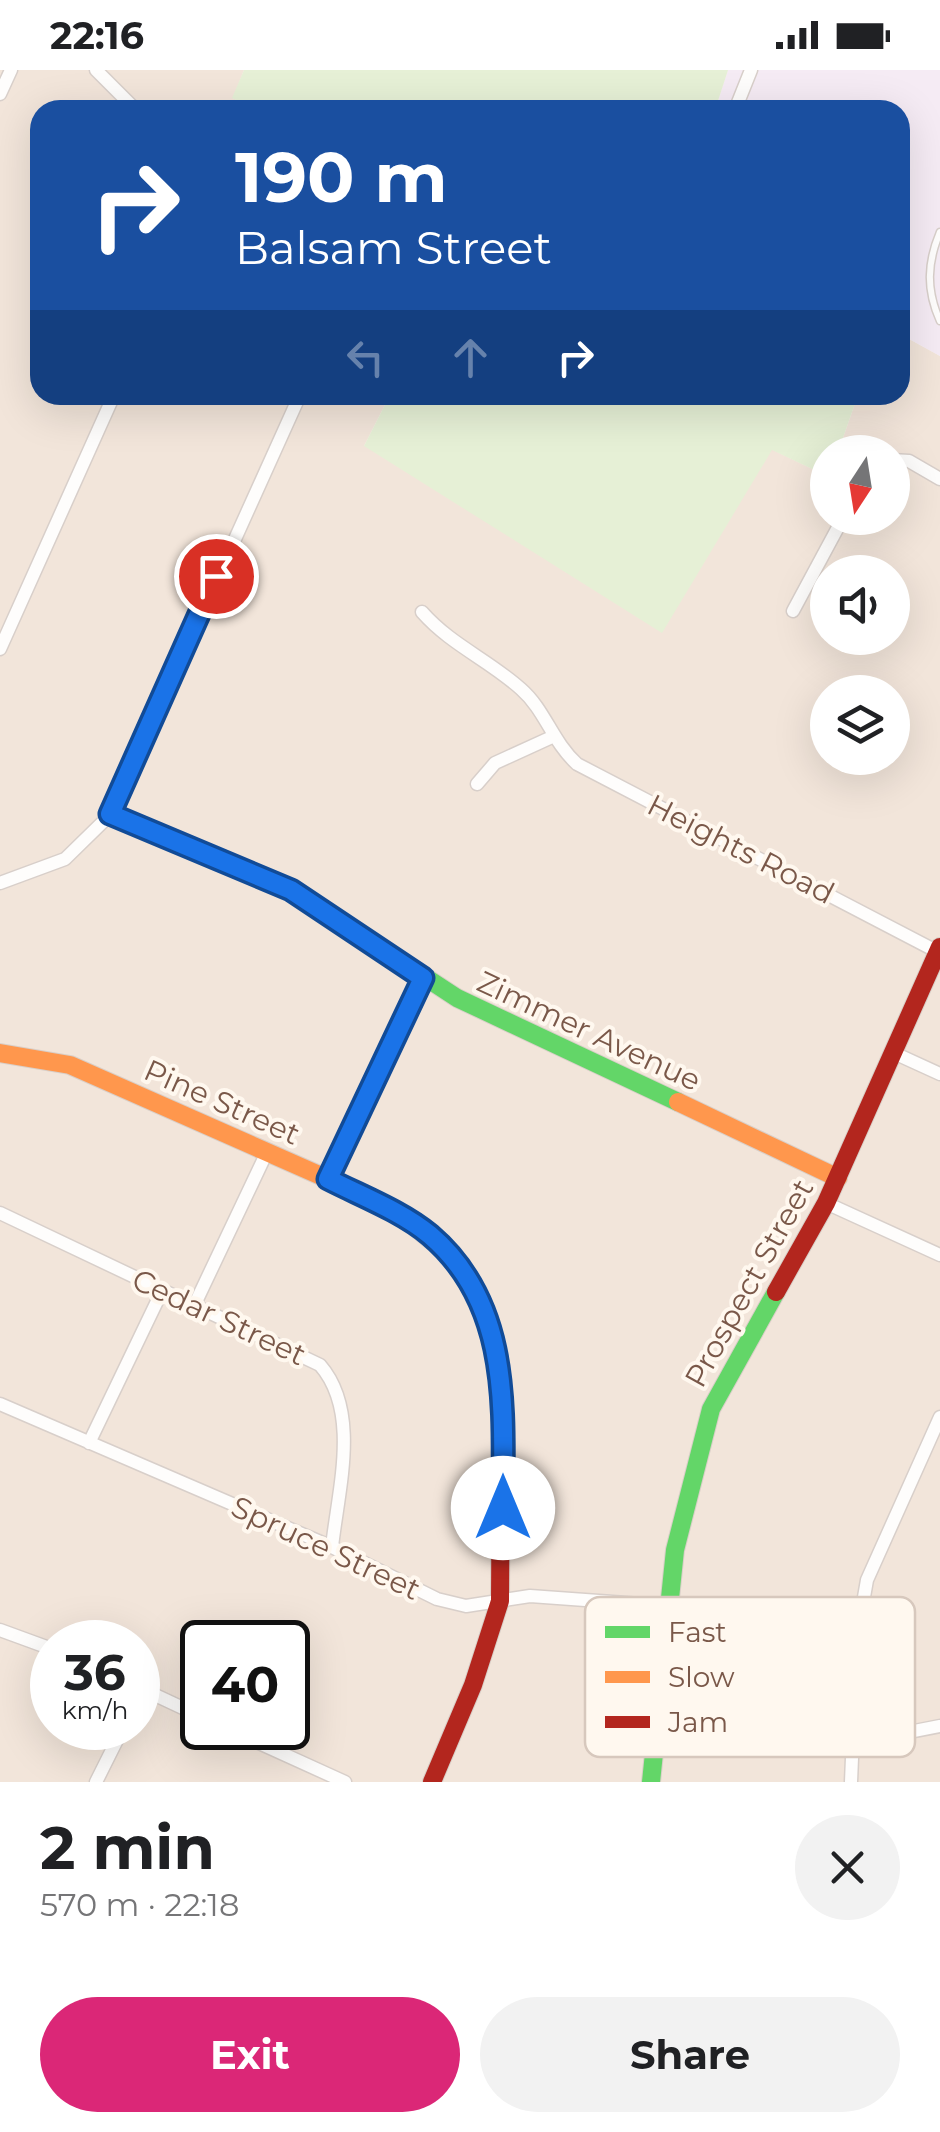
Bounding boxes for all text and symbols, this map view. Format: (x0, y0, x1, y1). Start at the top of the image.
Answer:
text: 22:16 (50, 12, 144, 59)
text: 190 m (235, 134, 448, 220)
icon: right (70, 140, 200, 270)
text: Balsam Street (235, 220, 552, 275)
icon: left (338, 330, 393, 385)
icon: ahead (443, 330, 498, 385)
icon: right (548, 330, 603, 385)
north arrow (810, 435, 910, 535)
map controls (810, 435, 910, 775)
pin (174, 534, 259, 619)
icon: arrive (189, 549, 244, 604)
button: sound (810, 555, 910, 655)
button: layers (810, 675, 910, 775)
street label: Heights Road (641, 786, 841, 912)
street label: Zimmer Avenue (471, 963, 707, 1099)
street label: Pine Street (138, 1051, 306, 1153)
street label: Prospect Street (677, 1172, 821, 1394)
street label: Cedar Street (126, 1261, 312, 1373)
position arrow (451, 1456, 555, 1560)
street label: Spruce Street (226, 1488, 426, 1608)
legend (585, 1597, 915, 1757)
text: Fast (668, 1615, 727, 1649)
speed limit sign: 40 (180, 1620, 310, 1750)
text: 36 (64, 1642, 126, 1703)
text: Slow (668, 1660, 735, 1694)
text: km/h (62, 1695, 128, 1725)
text: Jam (667, 1705, 728, 1739)
text: 2 min (40, 1811, 215, 1884)
button: close (795, 1815, 900, 1920)
text: 570 m · 22:18 (40, 1885, 239, 1924)
button: Exit (40, 1997, 460, 2112)
button: Share (480, 1997, 900, 2112)

